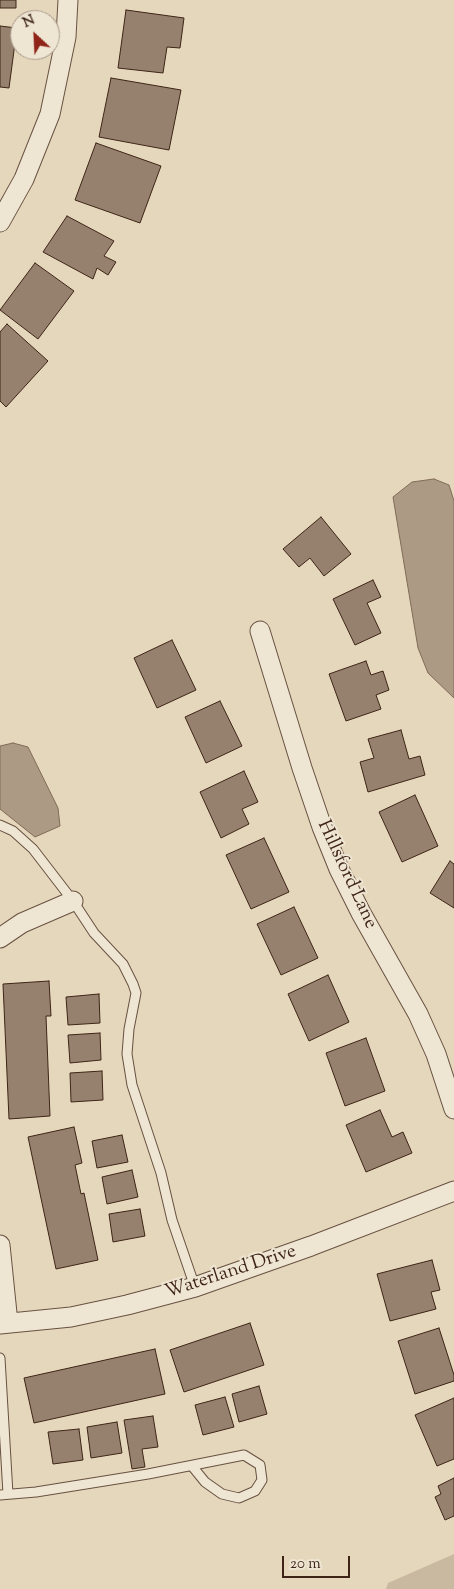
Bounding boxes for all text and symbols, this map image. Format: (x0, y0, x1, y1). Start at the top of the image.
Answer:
north arrow (10, 10, 60, 60)
text: N (20, 11, 38, 34)
street label: Hillsford Lane (311, 817, 381, 933)
street label: Waterland Drive (163, 1241, 299, 1305)
scale bar (284, 1546, 352, 1578)
text: 20 m (290, 1554, 321, 1575)

